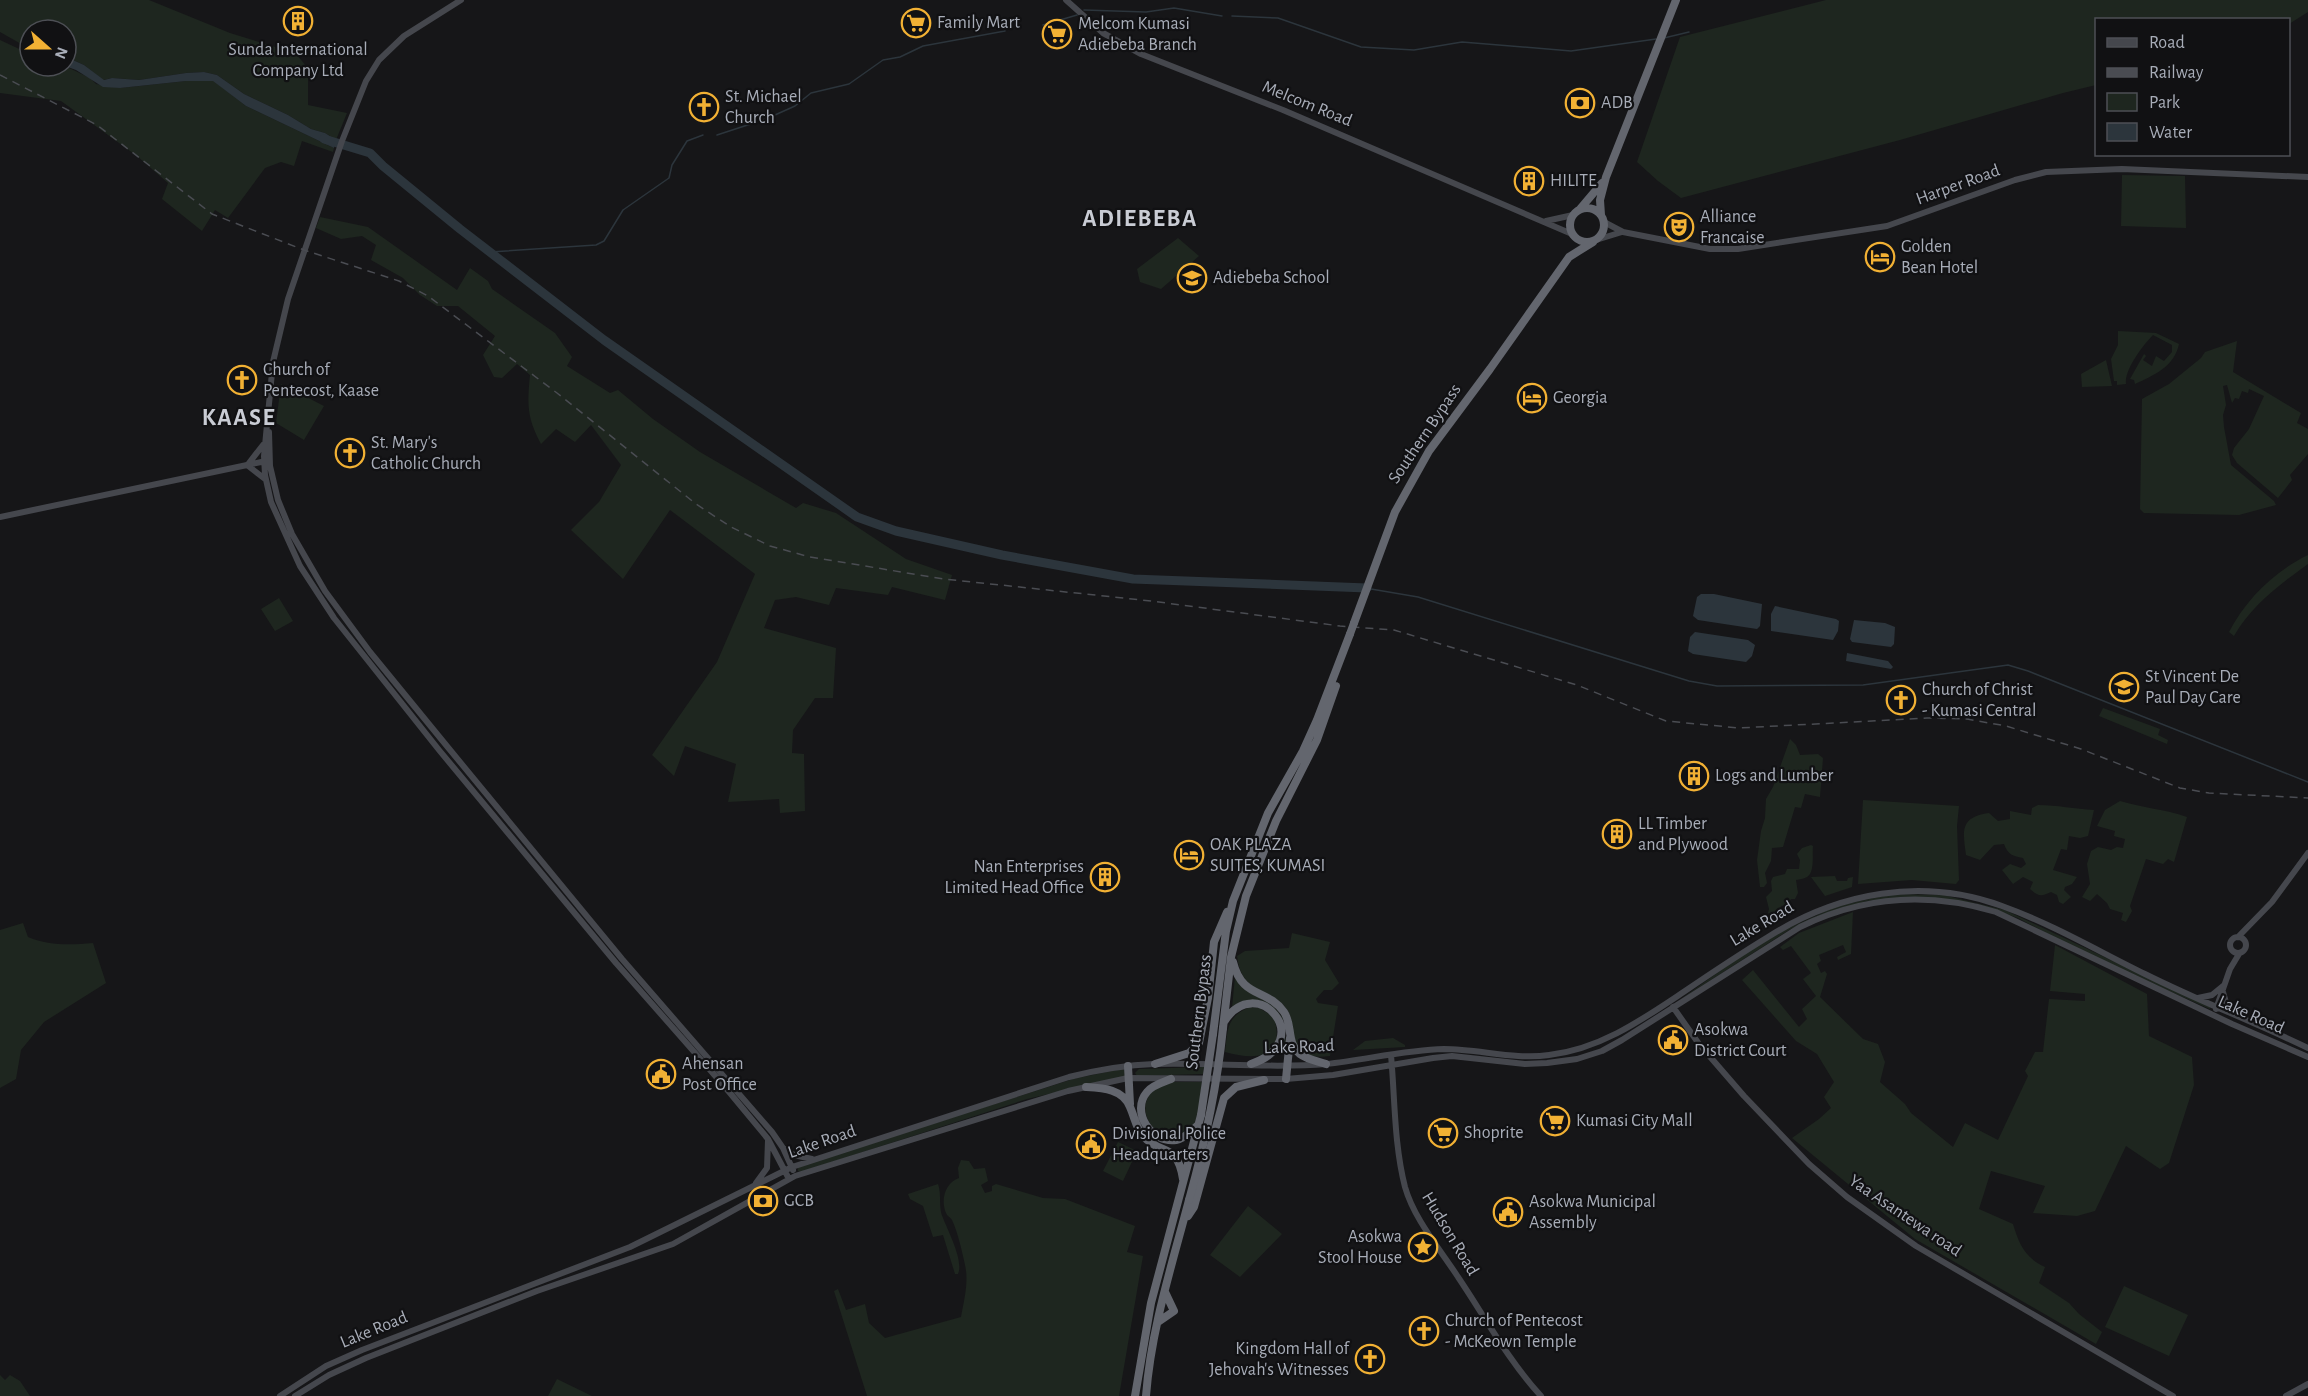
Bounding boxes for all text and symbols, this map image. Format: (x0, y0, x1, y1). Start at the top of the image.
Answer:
building icon: Sunda International Company Ltd (282, 5, 314, 37)
supermarket icon: Family Mart (900, 7, 932, 39)
place label: Family Mart (937, 14, 1020, 32)
place label: Melcom Kumasi Adiebeba Branch (1078, 15, 1197, 54)
north arrow (18, 18, 78, 78)
supermarket icon: Melcom Kumasi Adiebeba Branch (1041, 18, 1073, 50)
legend (2095, 18, 2290, 156)
text: Road (2149, 34, 2185, 52)
place label: Sunda International Company Ltd (228, 41, 368, 80)
text: N (52, 45, 71, 61)
text: Railway (2149, 64, 2204, 82)
street label: Melcom Road (1259, 78, 1355, 130)
bank icon: ADB (1564, 87, 1596, 119)
place label: St. Michael Church (725, 88, 802, 127)
church icon: St. Michael Church (688, 91, 720, 123)
place label: ADB (1601, 94, 1633, 112)
text: Park (2149, 94, 2181, 112)
text: Water (2149, 124, 2192, 142)
street label: Harper Road (1914, 162, 2002, 208)
building icon: HILITE (1513, 165, 1545, 197)
place label: HILITE (1550, 172, 1597, 190)
district label: ADIEBEBA (1082, 207, 1198, 231)
place label: Alliance Francaise (1700, 208, 1765, 247)
theatre icon: Alliance Francaise (1663, 211, 1695, 243)
place label: Golden Bean Hotel (1901, 238, 1978, 277)
hotel icon: Golden Bean Hotel (1864, 241, 1896, 273)
school or university icon: Adiebeba School (1176, 262, 1208, 294)
place label: Adiebeba School (1213, 269, 1330, 287)
place label: Church of Pentecost, Kaase (263, 361, 379, 400)
church icon: Church of Pentecost, Kaase (226, 364, 258, 396)
street label: Southern Bypass (1385, 381, 1465, 487)
hotel icon: Georgia (1516, 382, 1548, 414)
place label: Georgia (1553, 389, 1608, 407)
district label: KAASE (202, 406, 276, 430)
place label: St. Mary's Catholic Church (371, 434, 481, 473)
church icon: St. Mary's Catholic Church (334, 437, 366, 469)
place label: St Vincent De Paul Day Care (2145, 668, 2241, 707)
school or university icon: St Vincent De Paul Day Care (2108, 671, 2140, 703)
place label: Church of Christ - Kumasi Central (1922, 681, 2036, 720)
church icon: Church of Christ - Kumasi Central (1885, 684, 1917, 716)
building icon: Logs and Lumber (1678, 760, 1710, 792)
place label: Logs and Lumber (1715, 767, 1834, 785)
place label: LL Timber and Plywood (1638, 815, 1728, 854)
building icon: LL Timber and Plywood (1601, 818, 1633, 850)
place label: OAK PLAZA SUITES, KUMASI (1210, 836, 1325, 875)
hotel icon: OAK PLAZA SUITES, KUMASI (1173, 839, 1205, 871)
place label: Nan Enterprises Limited Head Office (944, 858, 1084, 897)
building icon: Nan Enterprises Limited Head Office (1089, 861, 1121, 893)
street label: Lake Road (1727, 898, 1797, 950)
street label: Southern Bypass (1183, 953, 1215, 1071)
street label: Lake Road (2215, 992, 2287, 1038)
place label: Asokwa District Court (1694, 1021, 1787, 1060)
public building icon: Asokwa District Court (1657, 1024, 1689, 1056)
street label: Lake Road (1263, 1037, 1335, 1057)
place label: Ahensan Post Office (682, 1055, 757, 1094)
public building icon: Ahensan Post Office (645, 1058, 677, 1090)
supermarket icon: Kumasi City Mall (1539, 1105, 1571, 1137)
place label: Kumasi City Mall (1576, 1112, 1693, 1130)
supermarket icon: Shoprite (1427, 1117, 1459, 1149)
street label: Lake Road (786, 1122, 858, 1162)
place label: Shoprite (1464, 1124, 1523, 1142)
place label: Divisional Police Headquarters (1112, 1125, 1226, 1164)
public building icon: Divisional Police Headquarters (1075, 1128, 1107, 1160)
street label: Yaa Asantewa road (1845, 1172, 1965, 1260)
bank icon: GCB (747, 1185, 779, 1217)
street label: Hudson Road (1418, 1189, 1482, 1279)
place label: GCB (784, 1192, 814, 1210)
place label: Asokwa Municipal Assembly (1529, 1193, 1656, 1232)
public building icon: Asokwa Municipal Assembly (1492, 1196, 1524, 1228)
place label: Asokwa Stool House (1318, 1228, 1402, 1267)
place icon: Asokwa Stool House (1407, 1231, 1439, 1263)
street label: Lake Road (338, 1308, 410, 1352)
place label: Church of Pentecost - McKeown Temple (1445, 1312, 1583, 1351)
church icon: Church of Pentecost - McKeown Temple (1408, 1315, 1440, 1347)
place label: Kingdom Hall of Jehovah's Witnesses (1209, 1340, 1351, 1379)
church icon: Kingdom Hall of Jehovah's Witnesses (1354, 1343, 1386, 1375)

